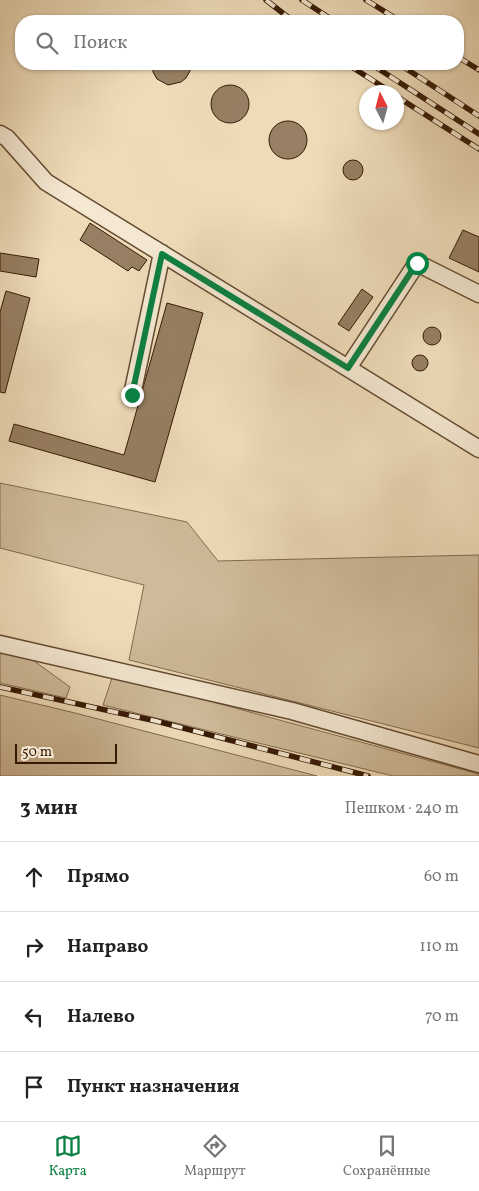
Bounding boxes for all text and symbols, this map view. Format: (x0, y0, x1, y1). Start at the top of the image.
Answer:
search box (15, 15, 464, 70)
icon: search (33, 29, 61, 57)
text: Поиск (73, 30, 127, 56)
north arrow (359, 85, 404, 130)
route start (406, 252, 429, 275)
route end (121, 384, 144, 407)
scale bar (15, 741, 118, 764)
text: 50 m (22, 743, 52, 762)
text: 3 мин (20, 794, 78, 823)
text: Пешком · 240 m (345, 798, 459, 820)
icon: ahead (20, 863, 48, 891)
text: Прямо (67, 864, 129, 890)
text: 60 m (424, 866, 459, 888)
icon: right (20, 933, 48, 961)
text: Направо (67, 934, 149, 960)
text: 110 m (420, 936, 459, 958)
icon: left (20, 1003, 48, 1031)
text: Налево (67, 1004, 135, 1030)
text: 70 m (425, 1006, 459, 1028)
icon: arrive (20, 1073, 48, 1101)
text: Пункт назначения (67, 1074, 240, 1100)
tab: Карта (49, 1132, 87, 1181)
tab: Маршрут (184, 1132, 246, 1181)
tab: Сохранённые (343, 1132, 430, 1181)

